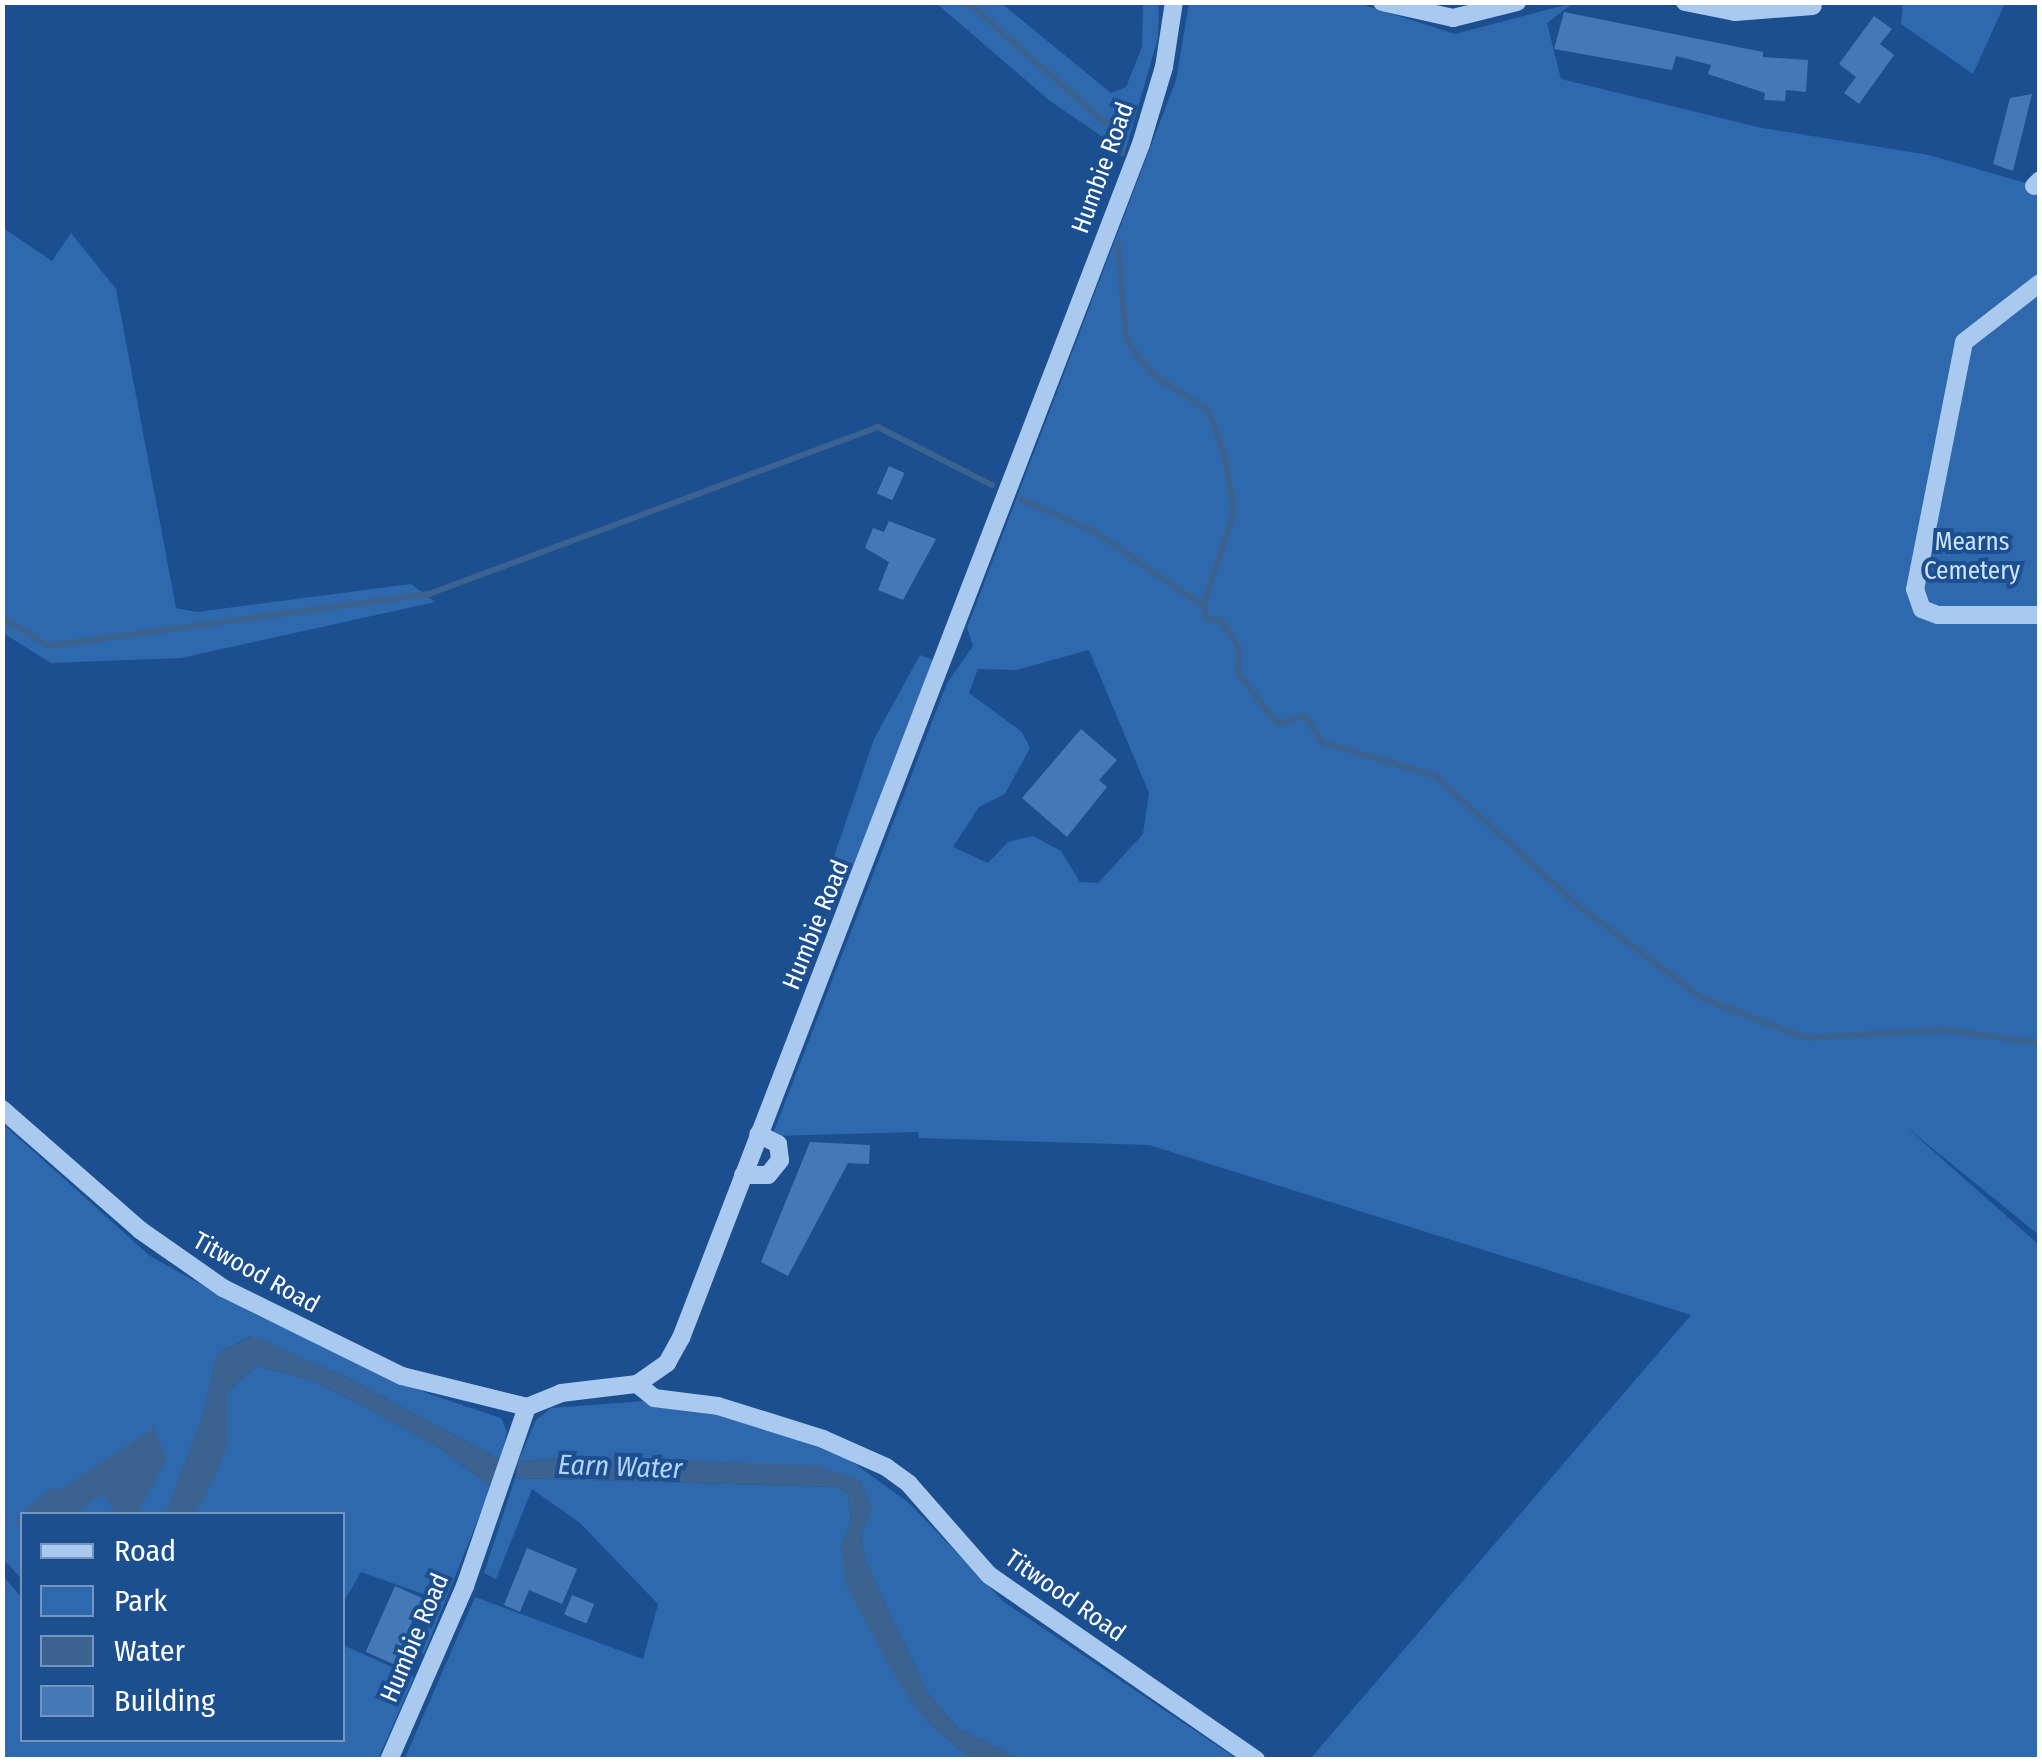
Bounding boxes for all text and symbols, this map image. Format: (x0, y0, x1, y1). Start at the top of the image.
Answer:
street label: Humbie Road (1065, 98, 1141, 238)
park label: Mearns Cemetery (1924, 528, 2020, 587)
street label: Humbie Road (776, 856, 856, 994)
street label: Titwood Road (188, 1226, 324, 1320)
water label: Earn Water (557, 1448, 683, 1486)
legend (20, 1512, 345, 1742)
text: Road (114, 1533, 176, 1569)
street label: Titwood Road (999, 1544, 1131, 1648)
street label: Humbie Road (374, 1569, 456, 1707)
text: Park (114, 1583, 167, 1619)
text: Water (114, 1633, 185, 1669)
text: Building (114, 1683, 215, 1719)

